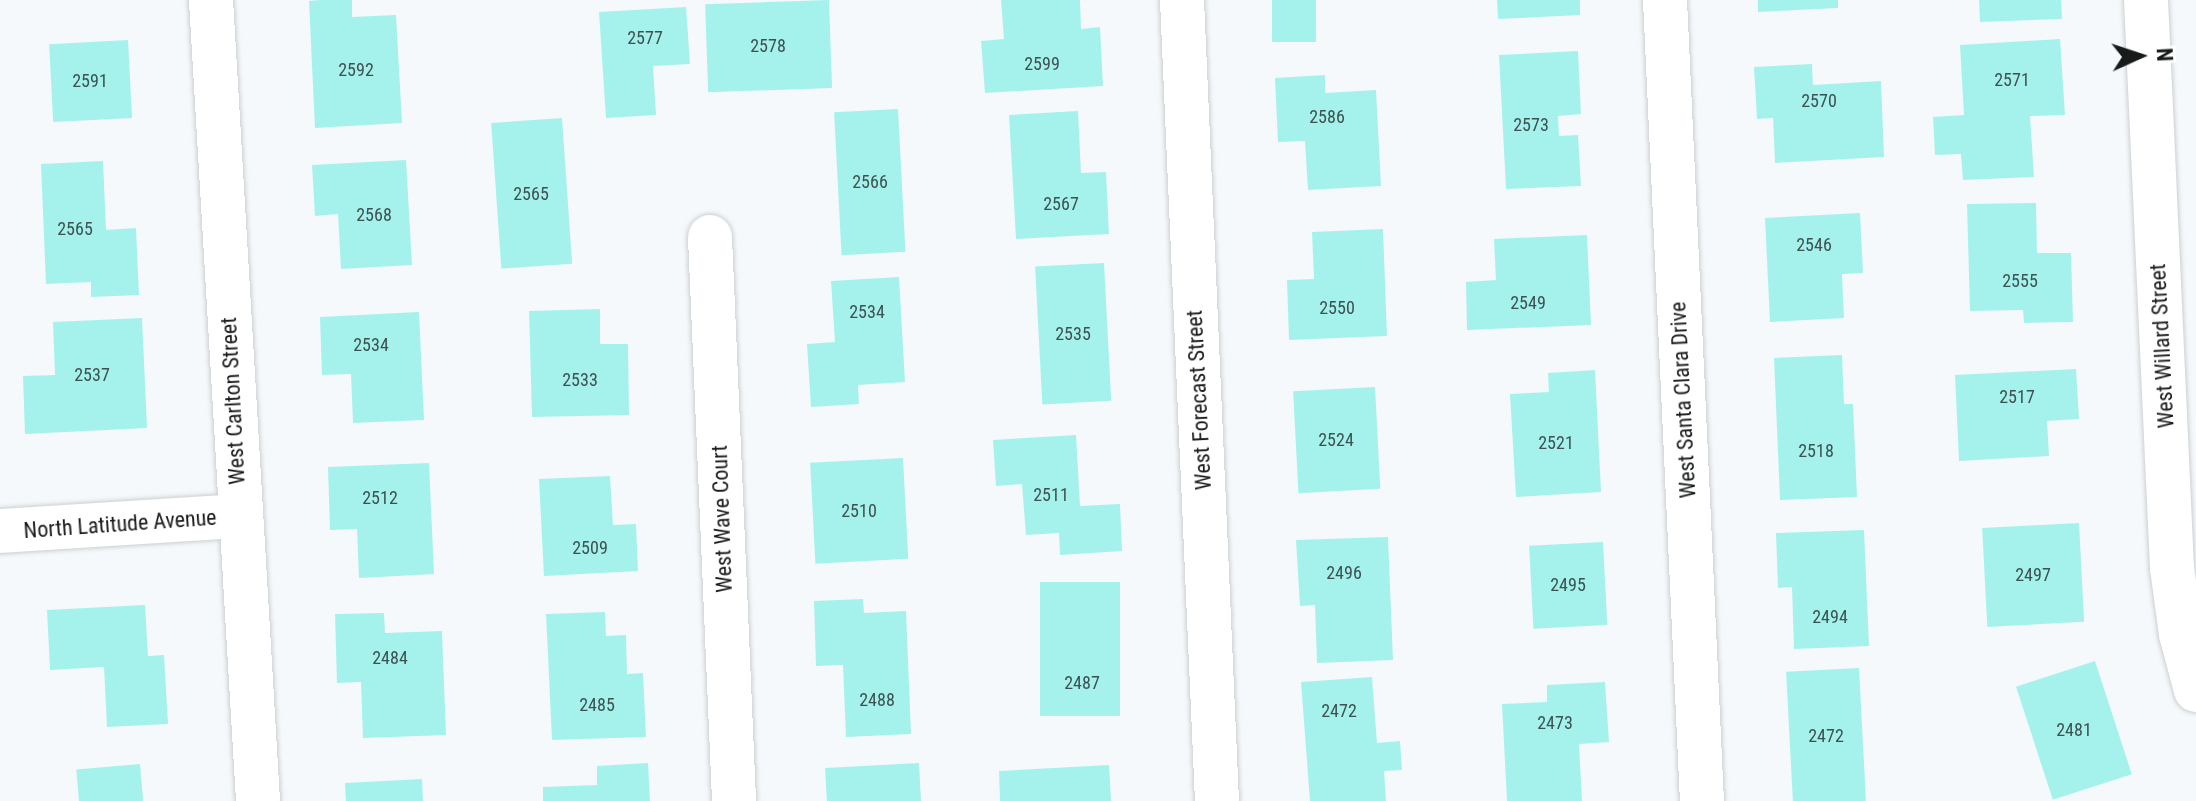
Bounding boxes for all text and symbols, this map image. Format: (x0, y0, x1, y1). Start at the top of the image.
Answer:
north arrow (2100, 16, 2180, 96)
house number: 2577 (627, 27, 663, 49)
house number: 2578 (750, 35, 786, 57)
text: N (2152, 47, 2177, 62)
house number: 2599 (1024, 53, 1060, 75)
house number: 2592 (338, 59, 374, 81)
house number: 2571 (1994, 69, 2030, 91)
house number: 2591 (72, 70, 108, 92)
house number: 2570 (1801, 90, 1837, 112)
house number: 2586 (1309, 106, 1345, 128)
house number: 2573 (1513, 114, 1549, 136)
house number: 2566 (852, 171, 888, 193)
house number: 2565 (513, 183, 549, 205)
house number: 2567 (1043, 193, 1079, 215)
house number: 2568 (356, 204, 392, 226)
house number: 2565 (57, 218, 93, 240)
house number: 2546 (1796, 234, 1832, 256)
street label: West Willard Street (2145, 263, 2179, 429)
house number: 2555 (2002, 270, 2038, 292)
house number: 2549 (1510, 292, 1546, 314)
house number: 2550 (1319, 297, 1355, 319)
house number: 2534 (849, 301, 885, 323)
street label: West Santa Clara Drive (1665, 301, 1701, 499)
street label: West Forecast Street (1181, 309, 1217, 491)
street label: West Carlton Street (215, 317, 251, 485)
house number: 2535 (1055, 323, 1091, 345)
house number: 2534 (353, 334, 389, 356)
house number: 2537 (74, 364, 110, 386)
house number: 2533 (562, 369, 598, 391)
house number: 2517 (1999, 386, 2035, 408)
house number: 2524 (1318, 429, 1354, 451)
house number: 2521 (1538, 432, 1574, 454)
house number: 2518 (1798, 440, 1834, 462)
street label: West Wave Court (706, 445, 738, 593)
house number: 2511 (1033, 484, 1069, 506)
house number: 2512 (362, 487, 398, 509)
house number: 2510 (841, 500, 877, 522)
street label: North Latitude Avenue (23, 504, 217, 544)
house number: 2509 (572, 537, 608, 559)
house number: 2496 (1326, 562, 1362, 584)
house number: 2497 (2015, 564, 2051, 586)
house number: 2495 (1550, 574, 1586, 596)
house number: 2494 (1812, 606, 1848, 628)
house number: 2484 (372, 647, 408, 669)
house number: 2487 (1064, 672, 1100, 694)
house number: 2488 (859, 689, 895, 711)
house number: 2485 (579, 694, 615, 716)
house number: 2472 (1321, 700, 1357, 722)
house number: 2473 (1537, 712, 1573, 734)
house number: 2481 (2056, 719, 2092, 741)
house number: 2472 (1808, 725, 1844, 747)

